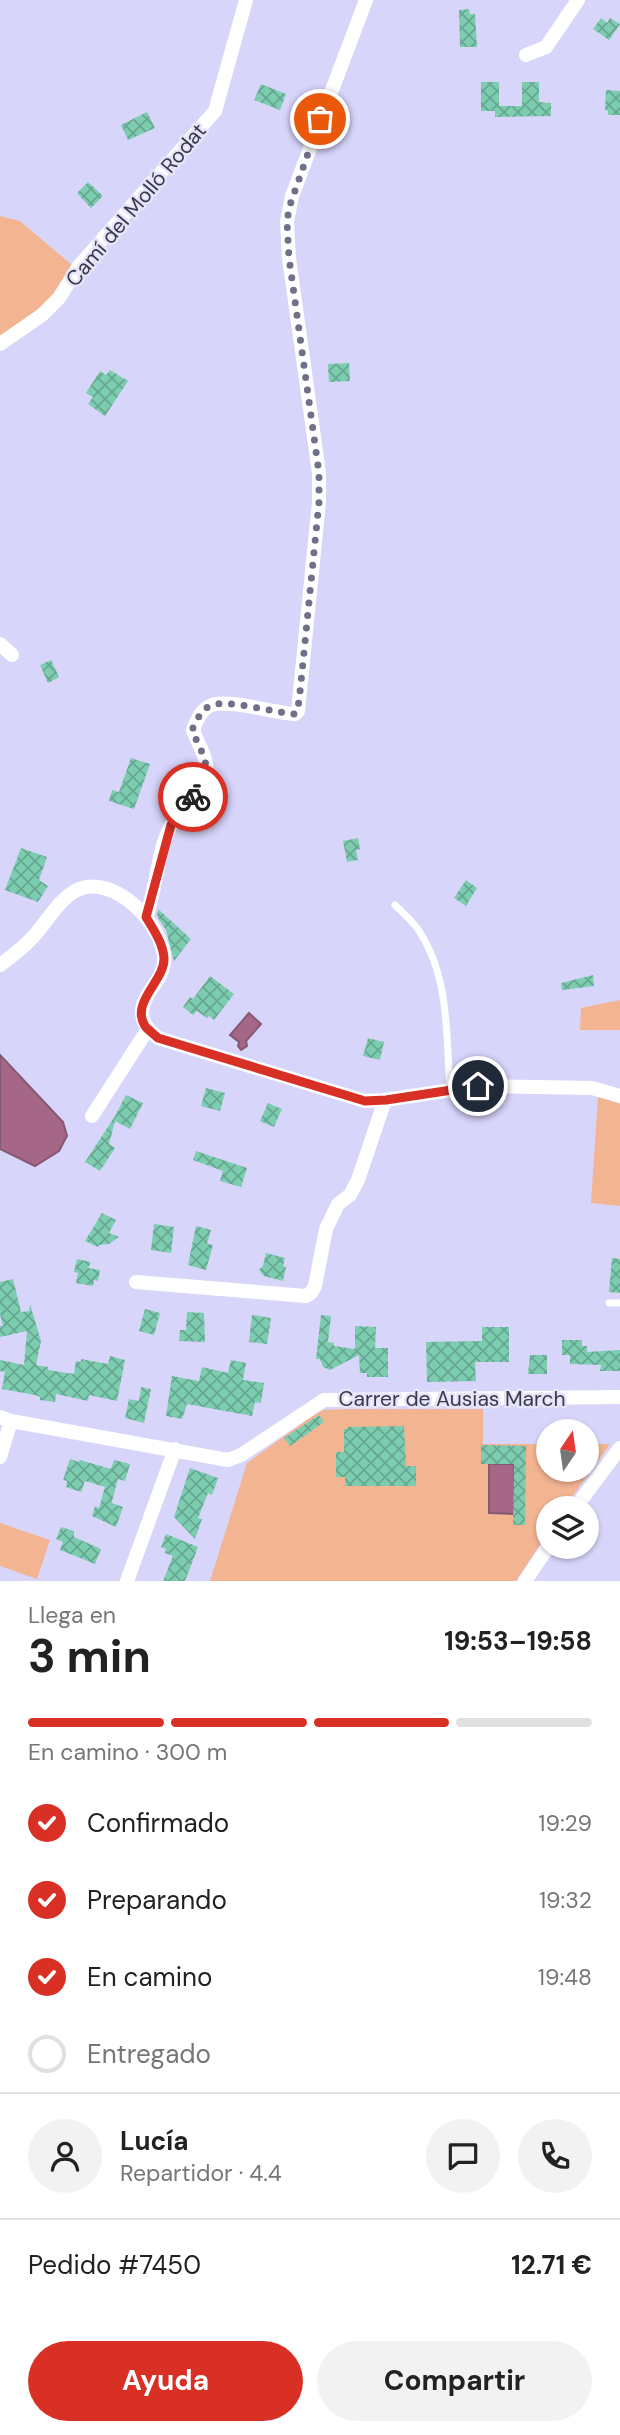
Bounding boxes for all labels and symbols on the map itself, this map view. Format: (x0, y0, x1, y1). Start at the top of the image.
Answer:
pin (290, 89, 350, 149)
street label: Camí del Molló Rodat (59, 117, 213, 293)
courier (158, 762, 228, 832)
pin (448, 1056, 508, 1116)
street label: Carrer de Ausias March (338, 1385, 566, 1413)
north arrow (536, 1419, 598, 1482)

